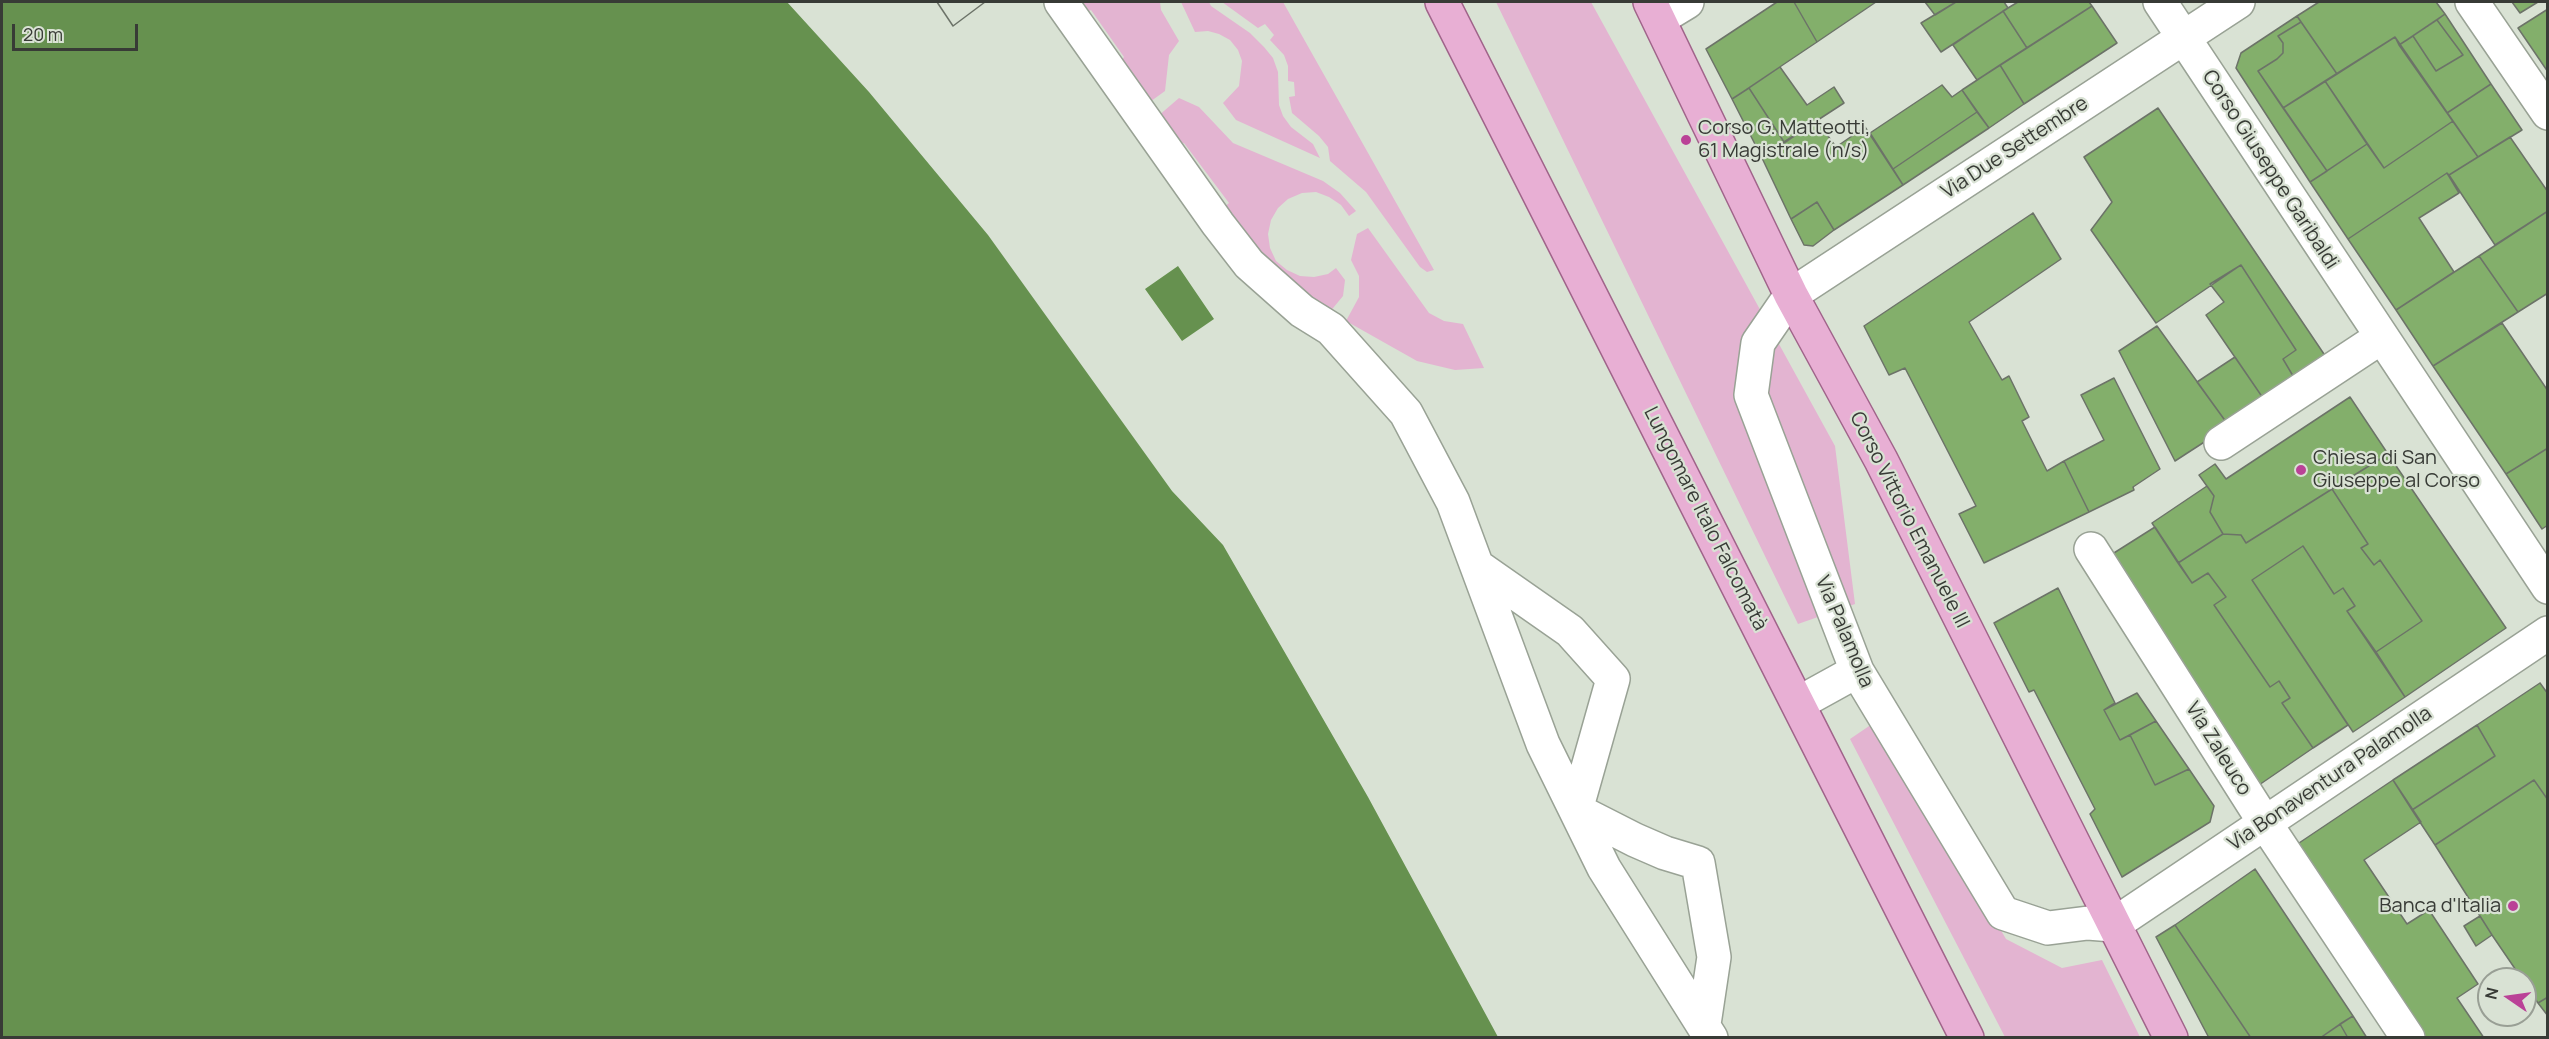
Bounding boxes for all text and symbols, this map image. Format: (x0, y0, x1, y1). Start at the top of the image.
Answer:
scale bar (15, 12, 141, 50)
text: 20 m (23, 22, 63, 46)
street label: Corso Giuseppe Garibaldi (2197, 66, 2343, 274)
street label: Via Due Settembre (1937, 92, 2093, 204)
place label: Corso G. Matteotti, 61 Magistrale (n/s) (1698, 116, 1871, 163)
marker: Corso G. Matteotti, 61 Magistrale (n/s) (1679, 133, 1693, 147)
street label: Lungomare Italo Falcomatà (1638, 403, 1772, 635)
street label: Corso Vittorio Emanuele III (1844, 408, 1974, 632)
place label: Chiesa di San Giuseppe al Corso (2313, 446, 2480, 493)
marker: Chiesa di San Giuseppe al Corso (2294, 463, 2308, 477)
street label: Via Palamolla (1810, 572, 1878, 692)
street label: Via Zaleuco (2180, 698, 2256, 800)
street label: Via Bonaventura Palamolla (2224, 702, 2436, 856)
place label: Banca d'Italia (2379, 894, 2501, 918)
marker: Banca d'Italia (2506, 899, 2520, 913)
north arrow (2477, 967, 2537, 1027)
text: N (2479, 985, 2503, 1001)

